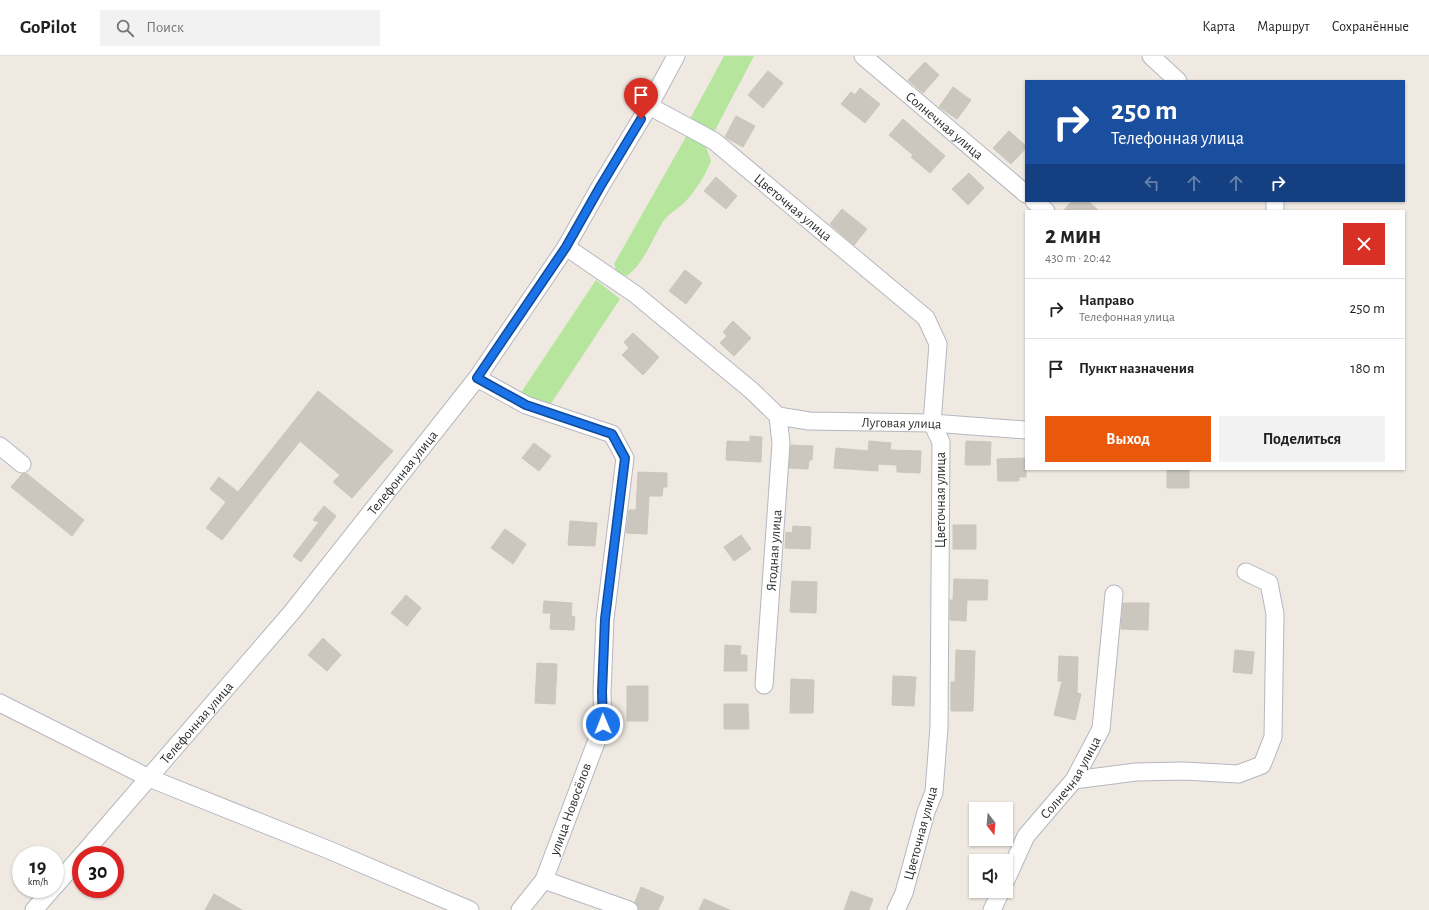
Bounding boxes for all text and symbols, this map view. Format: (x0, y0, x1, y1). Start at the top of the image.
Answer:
search box (100, 10, 380, 46)
icon: search (114, 17, 136, 39)
text: GoPilot (20, 18, 76, 37)
text: Поиск (146, 20, 184, 35)
text: Карта (1202, 20, 1235, 34)
text: Маршрут (1257, 20, 1310, 34)
text: Сохранённые (1332, 20, 1409, 34)
pin (624, 78, 658, 119)
icon: arrive (630, 84, 652, 106)
street label: Солнечная улица (903, 89, 986, 163)
icon: right (1045, 96, 1097, 148)
text: 250 m (1111, 97, 1178, 125)
text: Телефонная улица (1111, 130, 1244, 148)
street label: Цветочная улица (751, 172, 835, 245)
icon: left (1141, 172, 1163, 194)
icon: ahead (1183, 172, 1205, 194)
icon: ahead (1225, 172, 1247, 194)
icon: right (1267, 172, 1289, 194)
button: close (1343, 223, 1385, 265)
text: 2 мин (1045, 224, 1101, 248)
text: 430 m · 20:42 (1045, 252, 1111, 265)
text: Направо (1079, 293, 1134, 308)
icon: right (1045, 298, 1067, 320)
text: 250 m (1350, 301, 1385, 316)
text: Телефонная улица (1079, 311, 1175, 324)
icon: arrive (1045, 358, 1067, 380)
text: Пункт назначения (1079, 361, 1194, 376)
text: 180 m (1350, 361, 1385, 376)
street label: Луговая улица (861, 416, 943, 432)
button: Выход (1045, 416, 1211, 462)
button: Поделиться (1219, 416, 1385, 462)
street label: Телефонная улица (365, 428, 441, 518)
street label: Цветочная улица (934, 451, 948, 548)
street label: Ягодная улица (765, 508, 784, 592)
street label: Телефонная улица (158, 679, 237, 767)
position arrow (582, 703, 624, 745)
street label: Солнечная улица (1038, 734, 1104, 822)
street label: улица Новосёлов (547, 761, 594, 858)
street label: Цветочная улица (902, 784, 940, 882)
north arrow (969, 802, 1013, 846)
map controls (969, 802, 1013, 898)
speed limit sign: 30 (72, 846, 124, 898)
button: sound (969, 854, 1013, 898)
text: 19 (30, 857, 46, 877)
text: km/h (28, 877, 48, 887)

